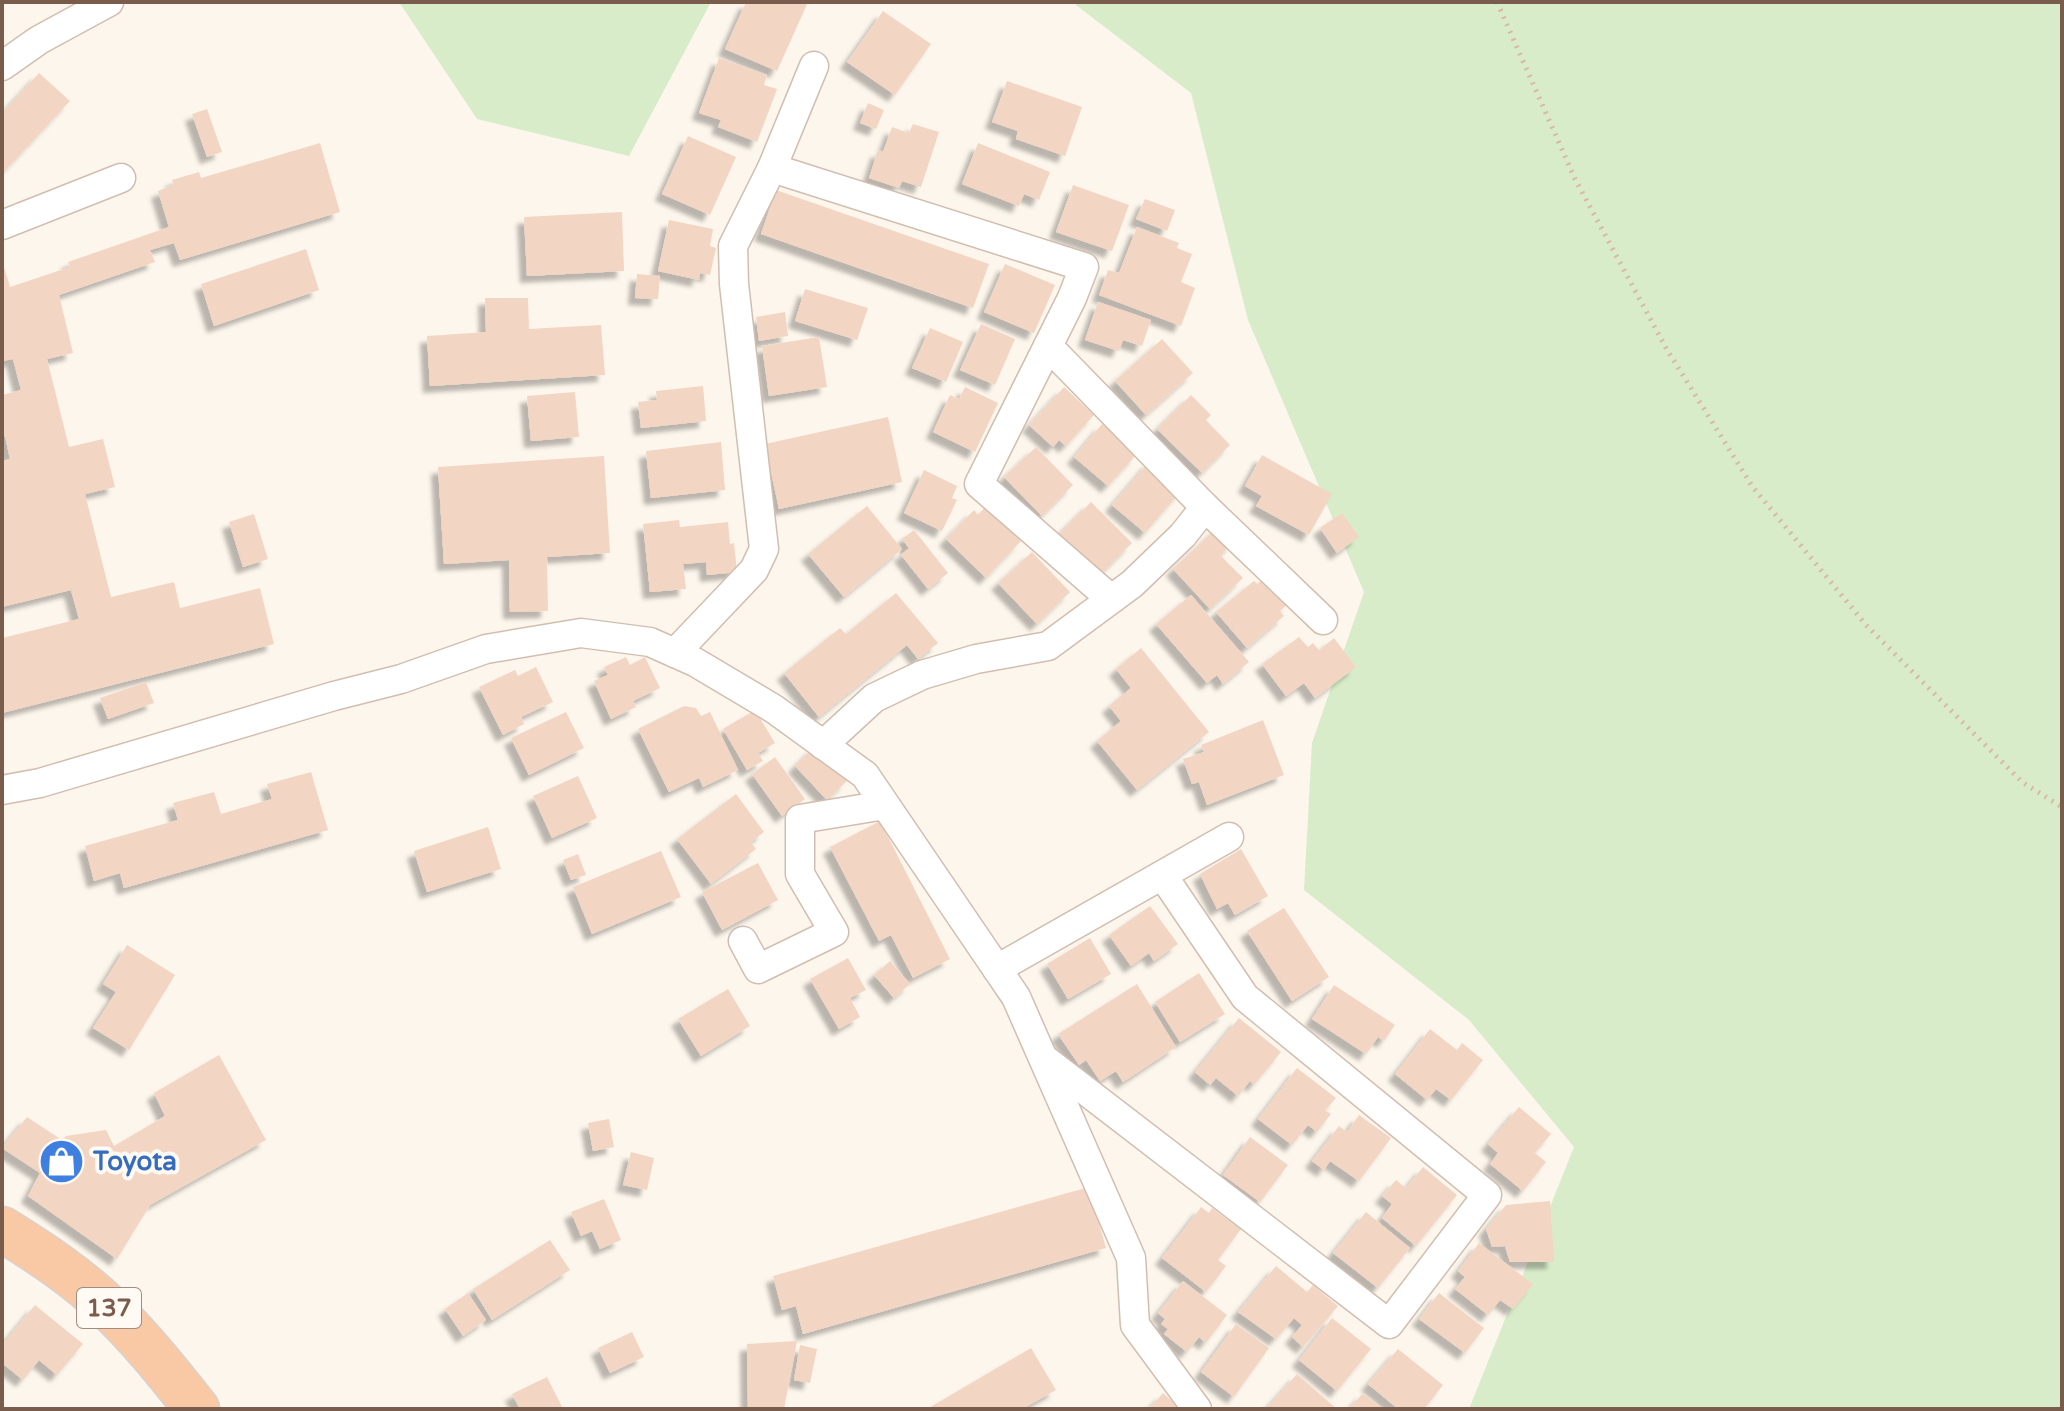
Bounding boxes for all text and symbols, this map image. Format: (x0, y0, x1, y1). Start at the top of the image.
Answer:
shop icon: Toyota (38, 1137, 86, 1185)
place label: Toyota (92, 1146, 177, 1177)
road number: 137 (77, 1288, 141, 1328)

